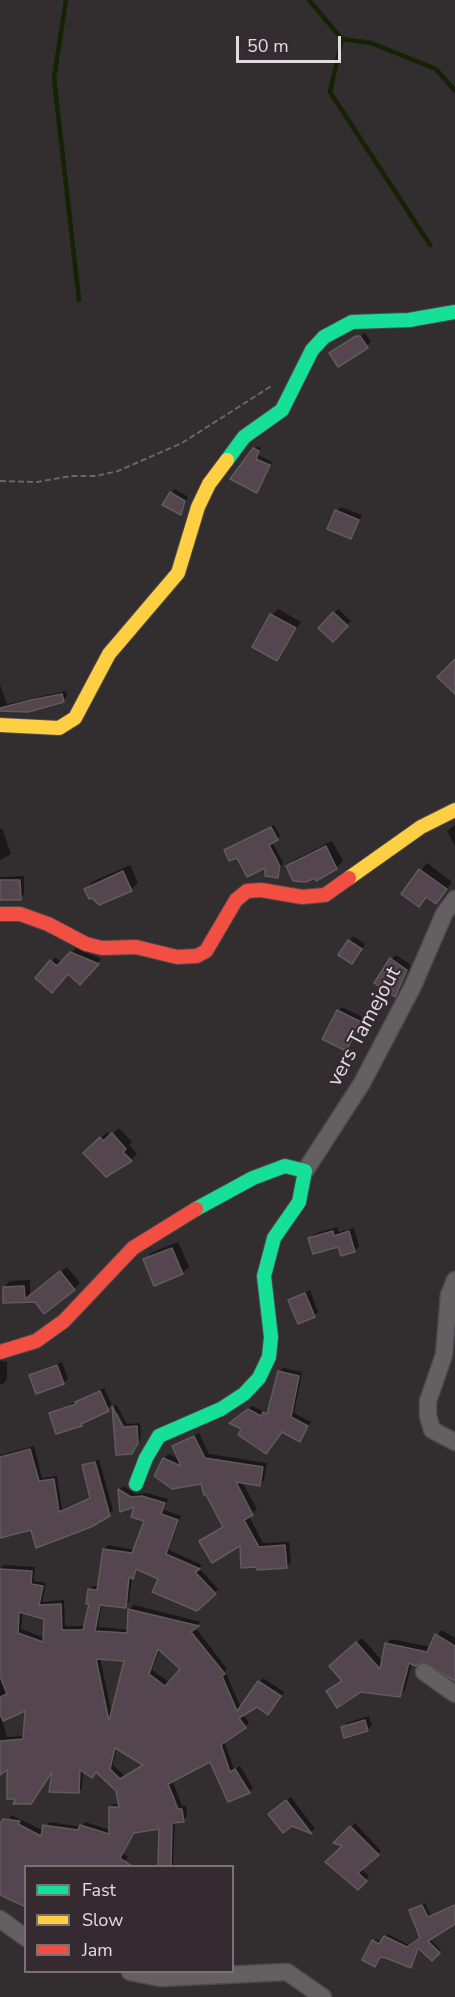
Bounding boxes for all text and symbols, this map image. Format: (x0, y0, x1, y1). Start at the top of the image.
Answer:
scale bar (239, 24, 344, 62)
text: 50 m (247, 34, 289, 58)
street label: vers Tamejout (323, 963, 407, 1091)
legend (24, 1865, 234, 1973)
text: Fast (82, 1878, 116, 1902)
text: Slow (82, 1908, 123, 1932)
text: Jam (82, 1938, 113, 1962)

